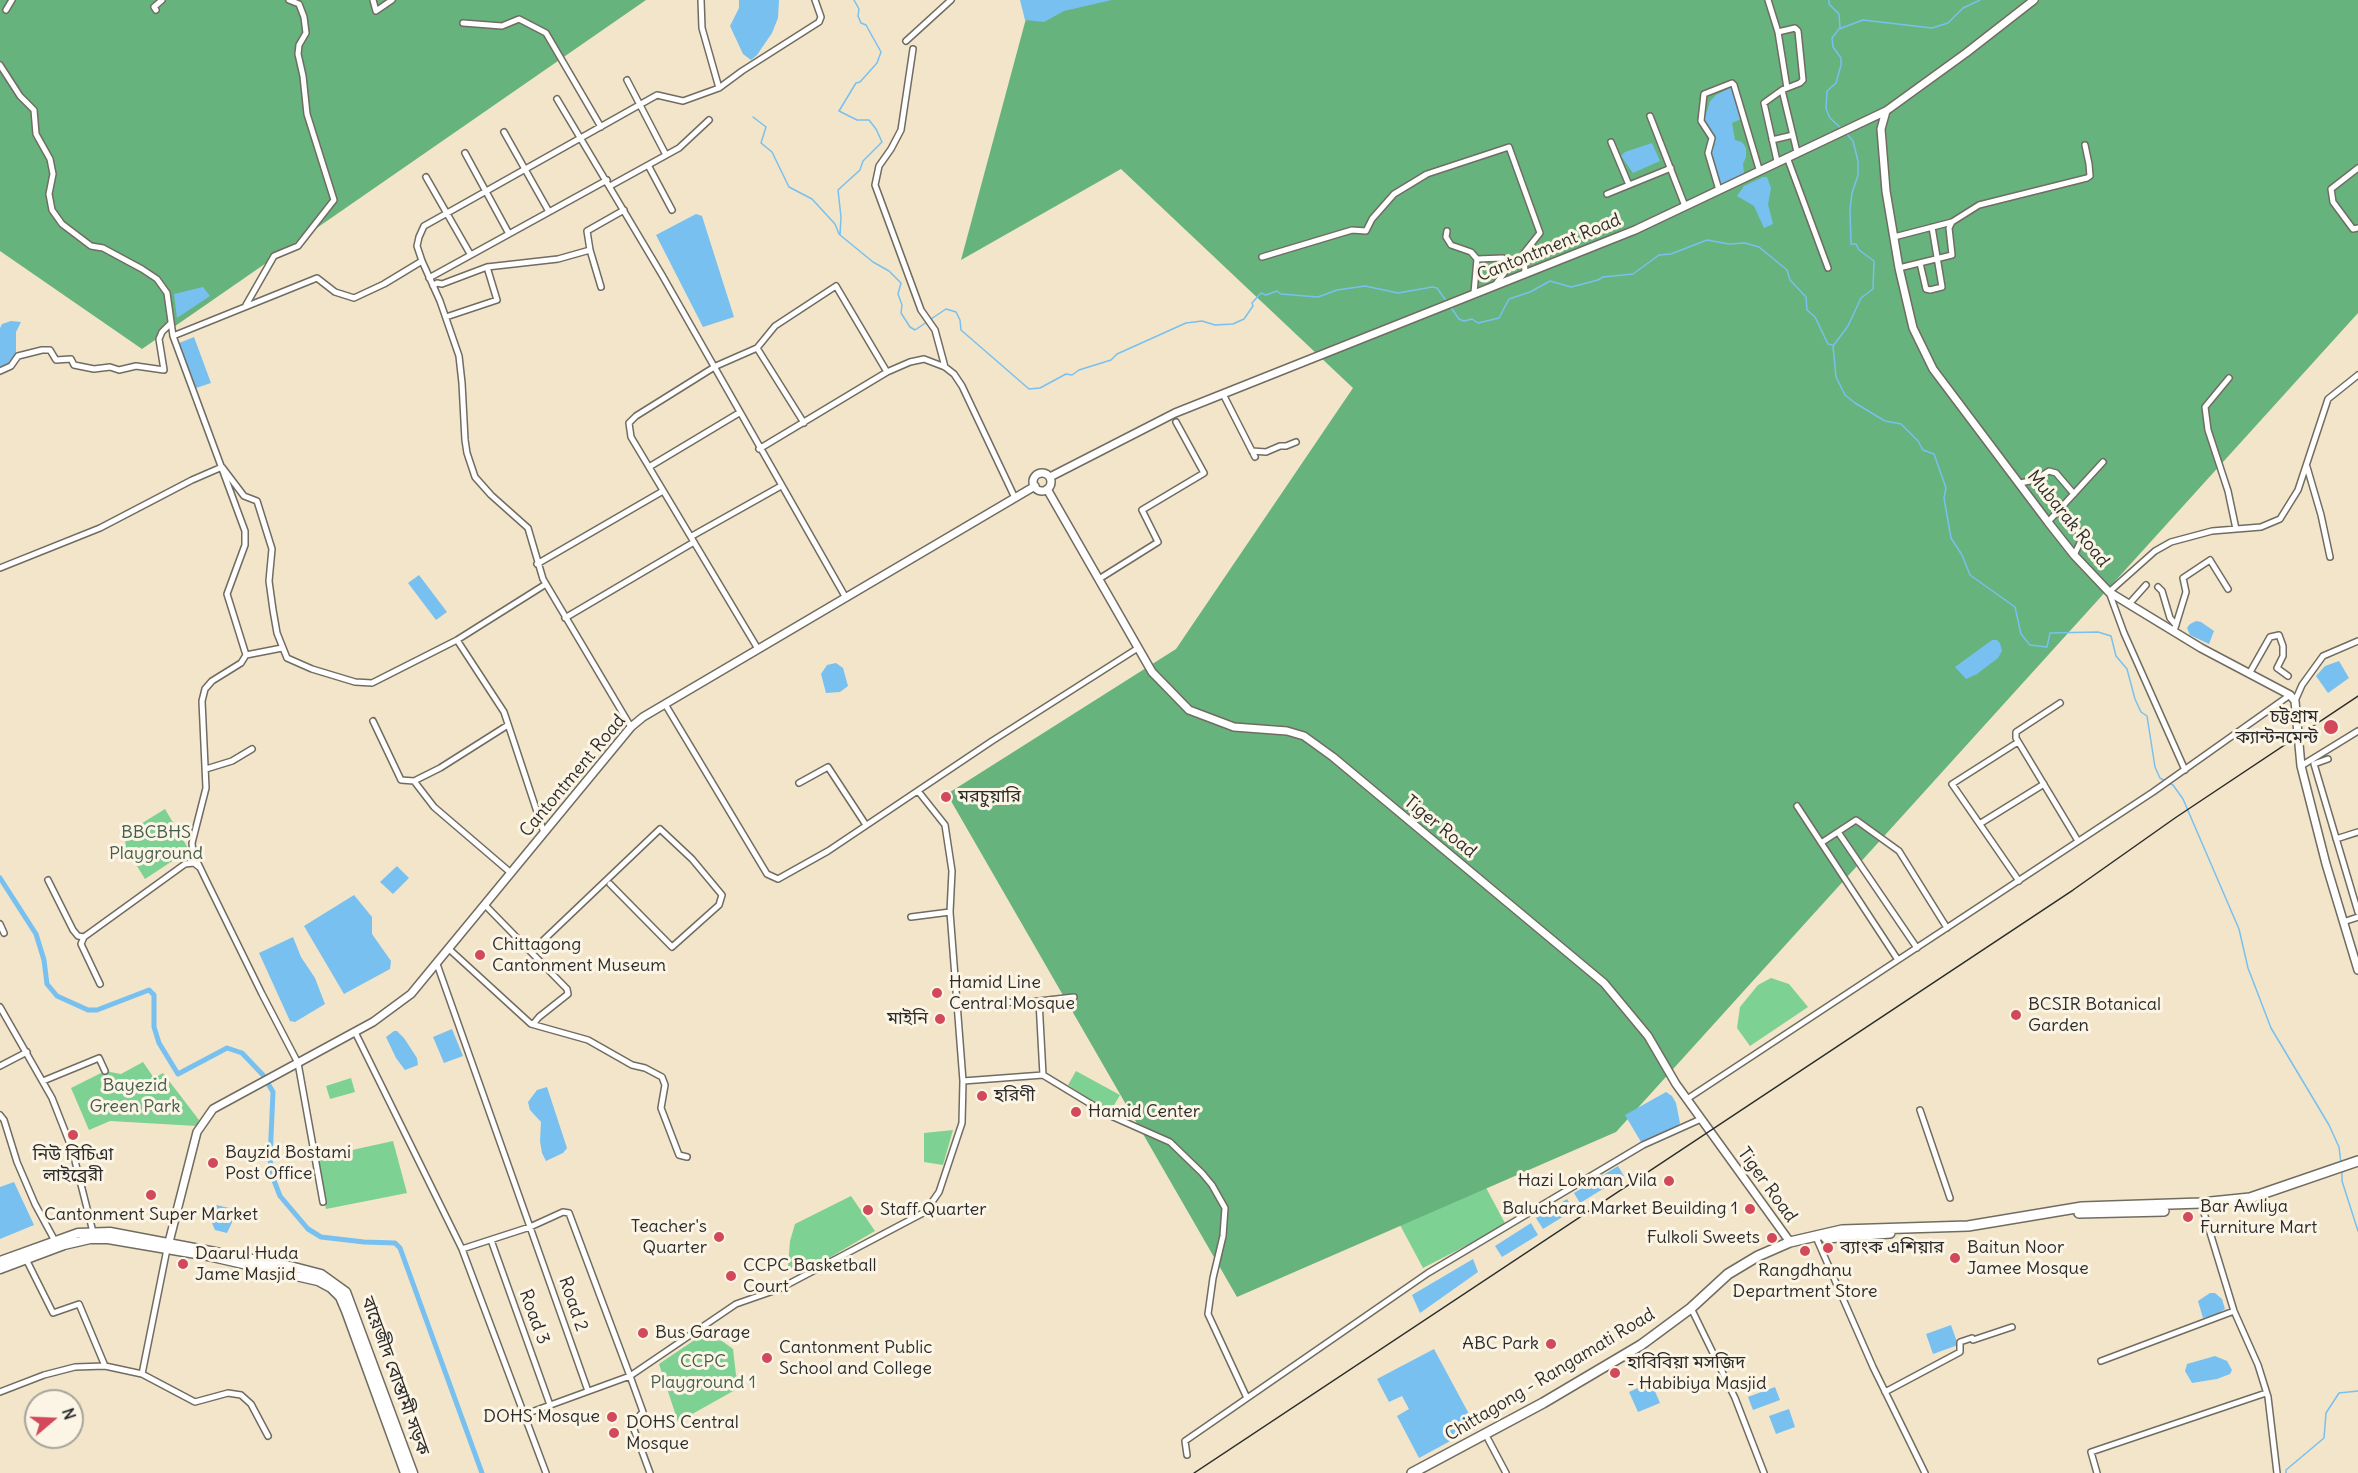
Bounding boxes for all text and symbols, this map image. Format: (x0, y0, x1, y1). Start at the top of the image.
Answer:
street label: Cantontment Road (1474, 209, 1624, 287)
street label: Mubarak Road (2022, 466, 2114, 572)
place label: চট্টগ্রাম ক্যান্টনমেন্ট (2235, 706, 2318, 748)
street label: Cantontment Road (516, 710, 630, 842)
marker: চট্টগ্রাম ক্যান্টনমেন্ট (2322, 718, 2340, 736)
place label: মরচুয়ারি (958, 786, 1021, 808)
marker: মরচুয়ারি (939, 790, 953, 804)
street label: Tiger Road (1399, 791, 1481, 863)
park label: BBCBHS Playground (109, 822, 203, 864)
place label: Chittagong Cantonment Museum (492, 934, 666, 976)
marker: Chittagong Cantonment Museum (473, 948, 487, 962)
place label: Hamid Line Central Mosque (949, 972, 1075, 1014)
marker: Hamid Line Central Mosque (930, 986, 944, 1000)
place label: BCSIR Botanical Garden (2028, 994, 2161, 1036)
place label: মাইনি (887, 1008, 928, 1030)
marker: BCSIR Botanical Garden (2009, 1008, 2023, 1022)
marker: মাইনি (933, 1012, 947, 1026)
park label: Bayezid Green Park (89, 1075, 181, 1118)
place label: হরিণী (994, 1085, 1035, 1107)
marker: হরিণী (975, 1089, 989, 1103)
place label: Hamid Center (1088, 1101, 1200, 1123)
marker: Hamid Center (1069, 1105, 1083, 1119)
marker: নিউ বিচিএা লাইব্রেরী (66, 1128, 80, 1142)
place label: Bayzid Bostami Post Office (225, 1142, 351, 1184)
street label: Tiger Road (1733, 1143, 1801, 1227)
place label: নিউ বিচিএা লাইব্রেরী (33, 1144, 113, 1186)
marker: Bayzid Bostami Post Office (206, 1156, 220, 1170)
place label: Hazi Lokman Vila (1518, 1170, 1657, 1192)
marker: Hazi Lokman Vila (1662, 1174, 1676, 1188)
marker: Cantonment Super Market (144, 1188, 158, 1202)
place label: Bar Awliya Furniture Mart (2200, 1196, 2317, 1238)
place label: Baluchara Market Beuilding 1 (1502, 1198, 1738, 1220)
place label: Staff Quarter (880, 1199, 987, 1221)
marker: Baluchara Market Beuilding 1 (1743, 1202, 1757, 1216)
marker: Staff Quarter (861, 1203, 875, 1217)
place label: Cantonment Super Market (44, 1204, 258, 1226)
marker: Bar Awliya Furniture Mart (2181, 1210, 2195, 1224)
place label: Teacher's Quarter (631, 1216, 707, 1258)
place label: Fulkoli Sweets (1647, 1227, 1760, 1249)
marker: Teacher's Quarter (712, 1230, 726, 1244)
marker: Fulkoli Sweets (1765, 1231, 1779, 1245)
place label: ব্যাংক এশিয়ার (1840, 1237, 1944, 1259)
place label: Baitun Noor Jamee Mosque (1967, 1237, 2089, 1280)
marker: ব্যাংক এশিয়ার (1821, 1241, 1835, 1255)
place label: Daarul Huda Jame Masjid (195, 1243, 299, 1286)
marker: Rangdhanu Department Store (1798, 1244, 1812, 1258)
marker: Baitun Noor Jamee Mosque (1948, 1251, 1962, 1265)
place label: CCPC Basketball Court (743, 1255, 877, 1298)
marker: Daarul Huda Jame Masjid (176, 1257, 190, 1271)
place label: Rangdhanu Department Store (1733, 1260, 1877, 1302)
marker: CCPC Basketball Court (724, 1269, 738, 1283)
street label: Road 2 (554, 1274, 592, 1334)
street label: Road 3 (514, 1287, 554, 1347)
street label: বায়েজীদ বোস্তামী সড়ক (356, 1294, 434, 1458)
street label: Chittagong - Rangamati Road (1441, 1304, 1659, 1446)
place label: Bus Garage (655, 1322, 750, 1344)
marker: Bus Garage (636, 1326, 650, 1340)
place label: ABC Park (1462, 1333, 1539, 1355)
place label: Cantonment Public School and College (779, 1337, 932, 1380)
marker: ABC Park (1544, 1337, 1558, 1351)
park label: CCPC Playground 1 (650, 1351, 756, 1394)
marker: Cantonment Public School and College (760, 1351, 774, 1365)
place label: হাবিবিয়া মসজিদ - Habibiya Masjid (1627, 1352, 1766, 1394)
marker: হাবিবিয়া মসজিদ - Habibiya Masjid (1608, 1366, 1622, 1380)
north arrow (24, 1389, 84, 1449)
text: N (58, 1405, 80, 1422)
place label: DOHS Mosque (483, 1406, 600, 1428)
marker: DOHS Mosque (605, 1410, 619, 1424)
place label: DOHS Central Mosque (626, 1412, 739, 1454)
marker: DOHS Central Mosque (607, 1426, 621, 1440)

